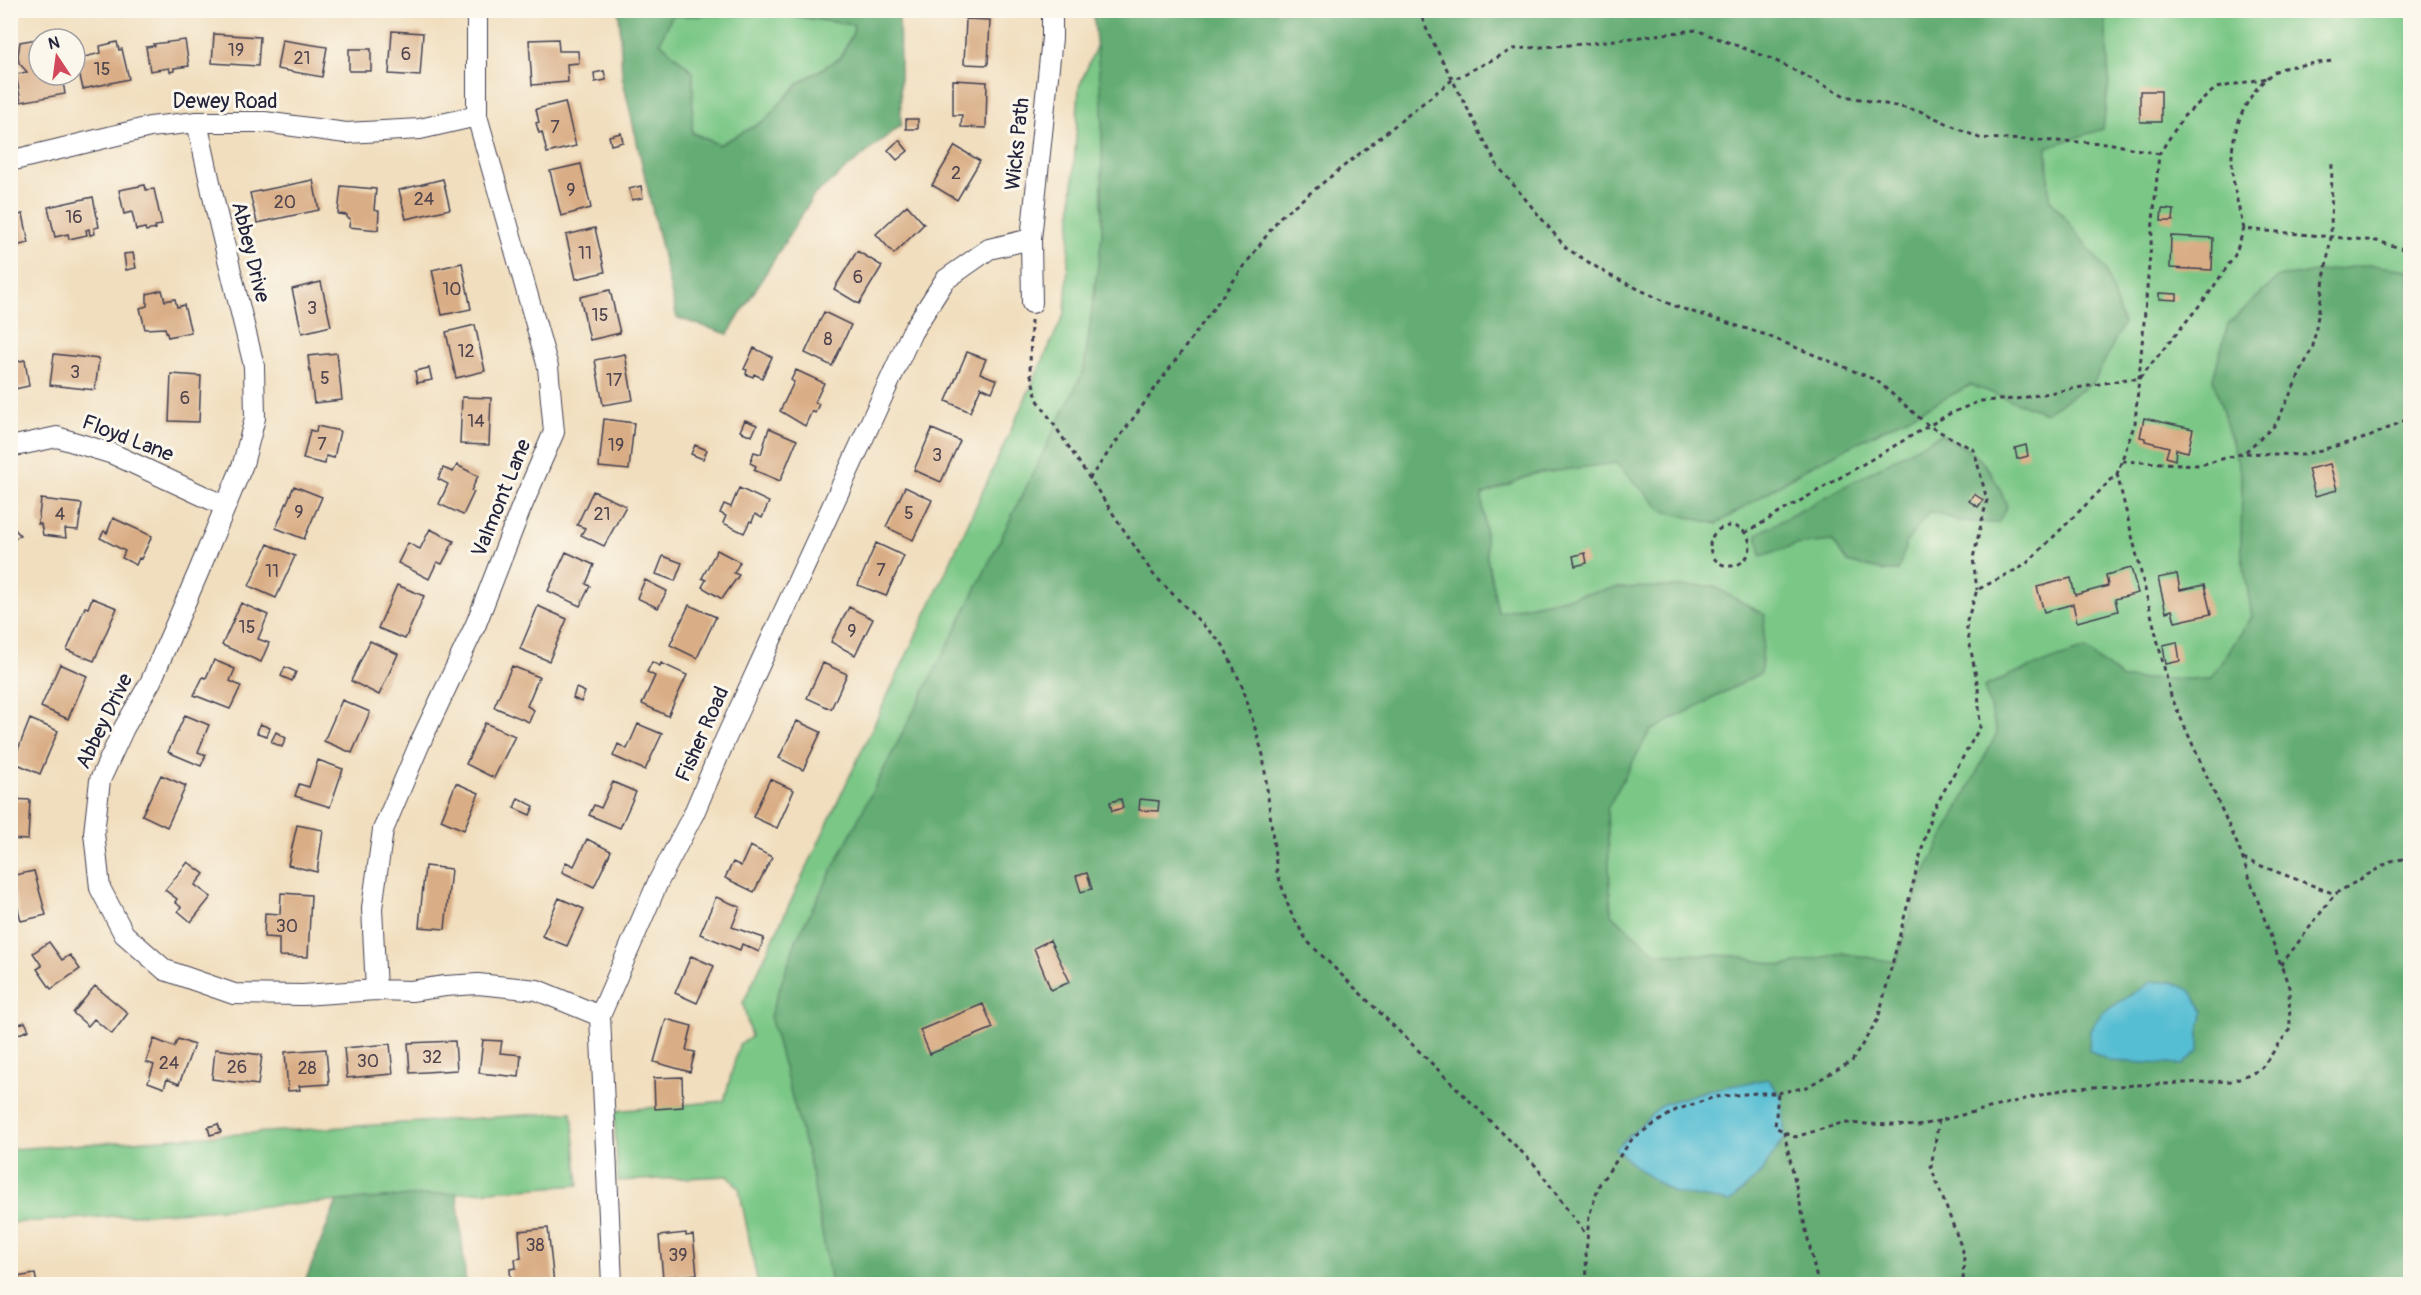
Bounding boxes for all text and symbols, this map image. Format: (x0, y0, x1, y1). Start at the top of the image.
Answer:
north arrow (27, 27, 87, 87)
text: N (46, 32, 62, 54)
house number: 19 (228, 39, 244, 62)
house number: 6 (401, 43, 411, 66)
house number: 21 (293, 47, 311, 70)
house number: 15 (94, 58, 110, 81)
street label: Dewey Road (172, 88, 278, 115)
street label: Wicks Path (999, 96, 1036, 192)
house number: 7 (550, 116, 560, 139)
house number: 2 (951, 162, 961, 185)
house number: 9 (566, 179, 576, 202)
house number: 24 (414, 188, 435, 211)
house number: 20 (274, 191, 296, 214)
street label: Abbey Drive (225, 199, 276, 306)
house number: 16 (65, 206, 83, 229)
house number: 11 (578, 242, 592, 265)
house number: 6 (853, 266, 863, 289)
house number: 10 (442, 278, 462, 301)
house number: 3 (307, 297, 317, 320)
house number: 15 (592, 304, 608, 327)
house number: 8 (823, 328, 833, 351)
house number: 12 (457, 340, 475, 363)
house number: 3 (70, 361, 80, 384)
house number: 5 (320, 367, 330, 390)
house number: 17 (606, 369, 623, 392)
house number: 6 (180, 387, 190, 410)
street label: Floyd Lane (78, 409, 178, 468)
house number: 14 (467, 410, 485, 433)
house number: 7 (317, 433, 327, 456)
house number: 19 (608, 434, 624, 457)
street label: Valmont Lane (466, 435, 538, 561)
house number: 3 (932, 444, 942, 467)
house number: 9 (294, 501, 304, 524)
house number: 5 (904, 502, 914, 525)
house number: 4 (55, 503, 66, 526)
house number: 21 (593, 503, 611, 526)
house number: 7 (876, 559, 886, 582)
house number: 11 (265, 560, 279, 583)
house number: 15 (239, 616, 255, 639)
house number: 9 (847, 620, 857, 643)
street label: Abbey Drive (70, 668, 139, 773)
street label: Fisher Road (669, 682, 735, 786)
house number: 30 (276, 915, 298, 938)
house number: 32 (422, 1046, 442, 1069)
house number: 30 (357, 1050, 379, 1073)
house number: 24 (159, 1052, 180, 1075)
house number: 26 (227, 1056, 247, 1079)
house number: 28 (297, 1057, 317, 1080)
house number: 38 (525, 1234, 545, 1257)
house number: 39 (668, 1244, 688, 1267)

